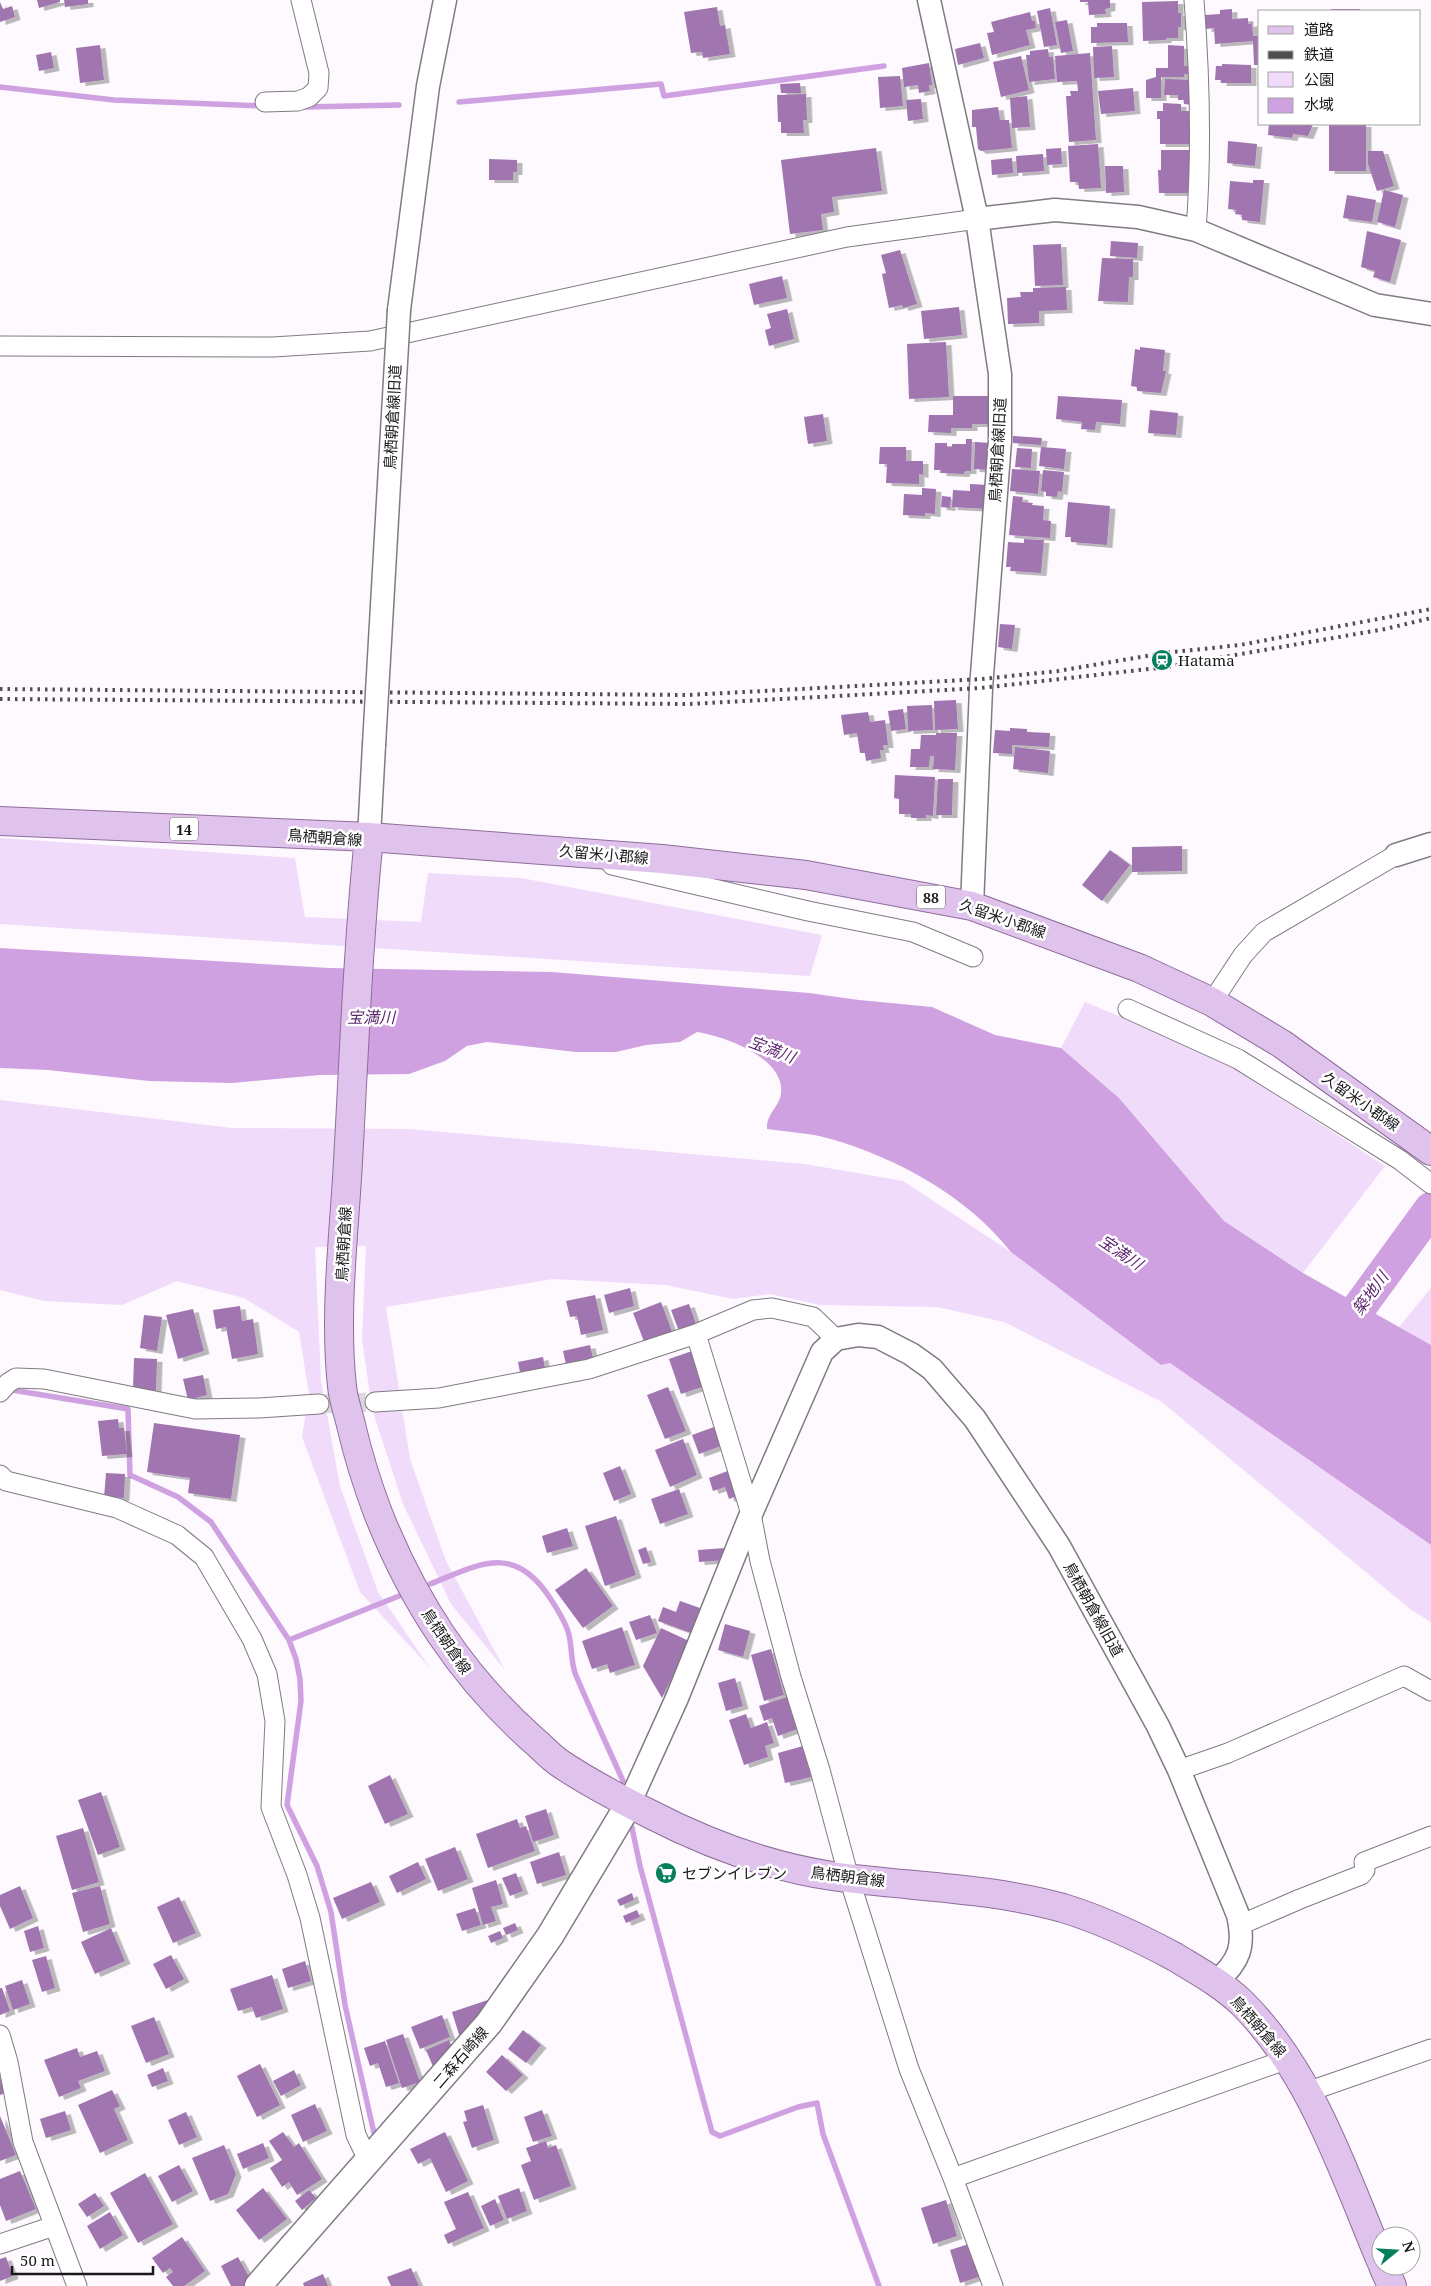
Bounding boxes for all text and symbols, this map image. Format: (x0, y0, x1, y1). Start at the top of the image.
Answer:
legend (1258, 10, 1421, 125)
text: 道路 (1304, 19, 1334, 39)
text: 鉄道 (1304, 44, 1334, 64)
text: 公園 (1304, 69, 1334, 89)
text: 水域 (1304, 94, 1334, 114)
street label: 鳥栖朝倉線旧道 (379, 364, 405, 470)
street label: 鳥栖朝倉線旧道 (984, 397, 1010, 503)
station icon: Hatama (1150, 648, 1174, 672)
place label: Hatama (1178, 650, 1235, 670)
road number: 14 (170, 818, 198, 841)
street label: 鳥栖朝倉線 (287, 824, 363, 850)
street label: 久留米小郡線 (558, 840, 650, 868)
road number: 88 (917, 886, 945, 909)
street label: 久留米小郡線 (957, 894, 1049, 942)
water label: 宝満川 (347, 1006, 397, 1028)
water label: 宝満川 (746, 1030, 800, 1069)
street label: 久留米小郡線 (1318, 1067, 1404, 1135)
street label: 鳥栖朝倉線 (331, 1206, 355, 1282)
water label: 宝満川 (1095, 1229, 1149, 1276)
water label: 築地川 (1347, 1266, 1394, 1319)
street label: 鳥栖朝倉線旧道 (1060, 1558, 1128, 1660)
street label: 鳥栖朝倉線 (418, 1604, 476, 1678)
supermarket icon: セブンイレブン (654, 1861, 678, 1885)
street label: 鳥栖朝倉線 (810, 1862, 886, 1890)
place label: セブンイレブン (682, 1863, 787, 1883)
street label: 鳥栖朝倉線 (1227, 1991, 1291, 2061)
street label: 二森石崎線 (428, 2022, 492, 2092)
north arrow (1371, 2226, 1421, 2276)
text: N (1398, 2239, 1420, 2255)
scale bar (12, 2244, 154, 2276)
text: 50 m (20, 2250, 55, 2270)

